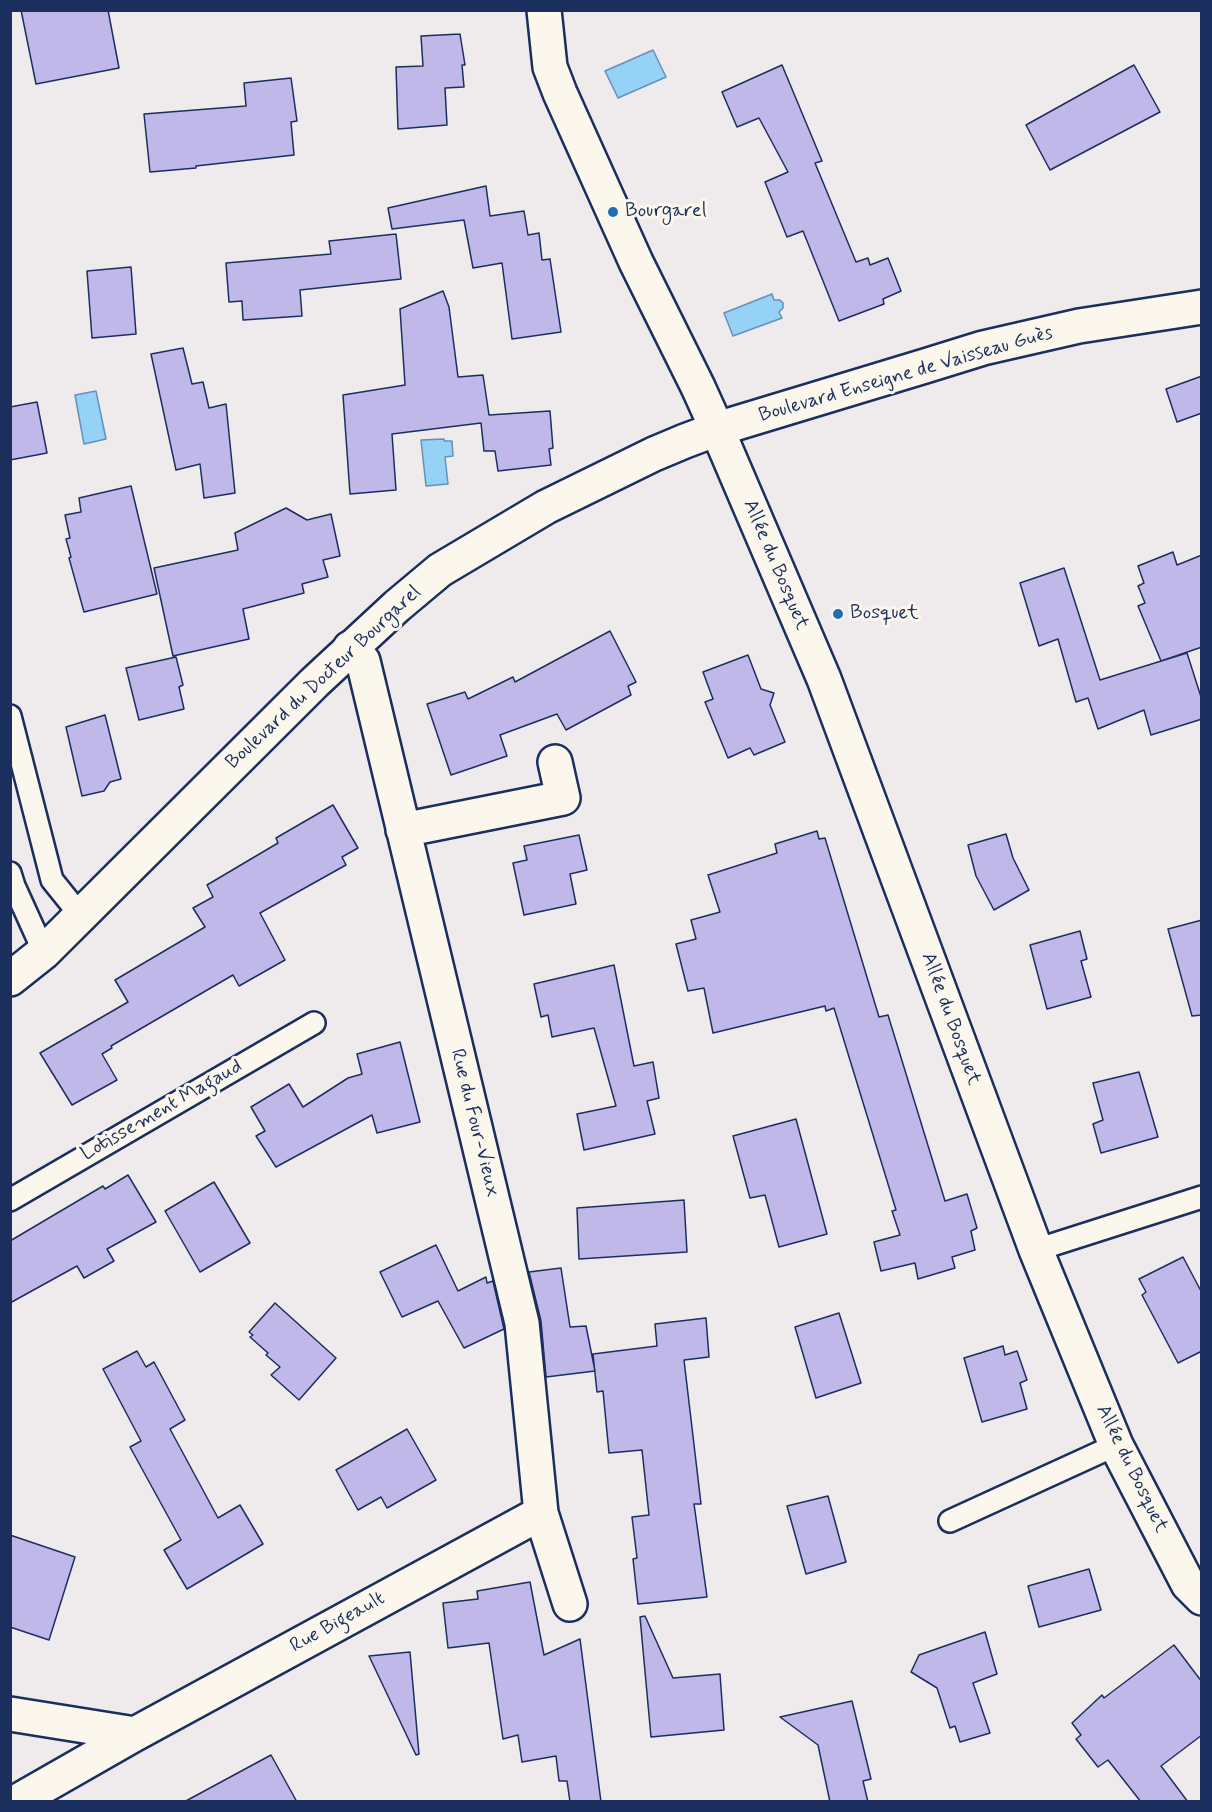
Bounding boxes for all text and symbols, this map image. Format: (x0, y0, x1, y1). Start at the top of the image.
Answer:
place label: Bourgarel (625, 200, 707, 224)
marker: Bourgarel (606, 205, 620, 219)
street label: Boulevard Enseigne de Vaisseau Guès (756, 321, 1056, 429)
street label: Allée du Bosquet (737, 496, 813, 634)
street label: Boulevard du Docteur Bourgarel (221, 581, 427, 775)
place label: Bosquet (850, 602, 919, 626)
marker: Bosquet (831, 607, 845, 621)
street label: Allée du Bosquet (915, 949, 985, 1089)
street label: Rue du Four-Vieux (444, 1047, 504, 1199)
street label: Lotissement Magaud (77, 1055, 247, 1167)
street label: Allée du Bosquet (1090, 1401, 1172, 1537)
street label: Rue Bigeault (286, 1587, 390, 1659)

